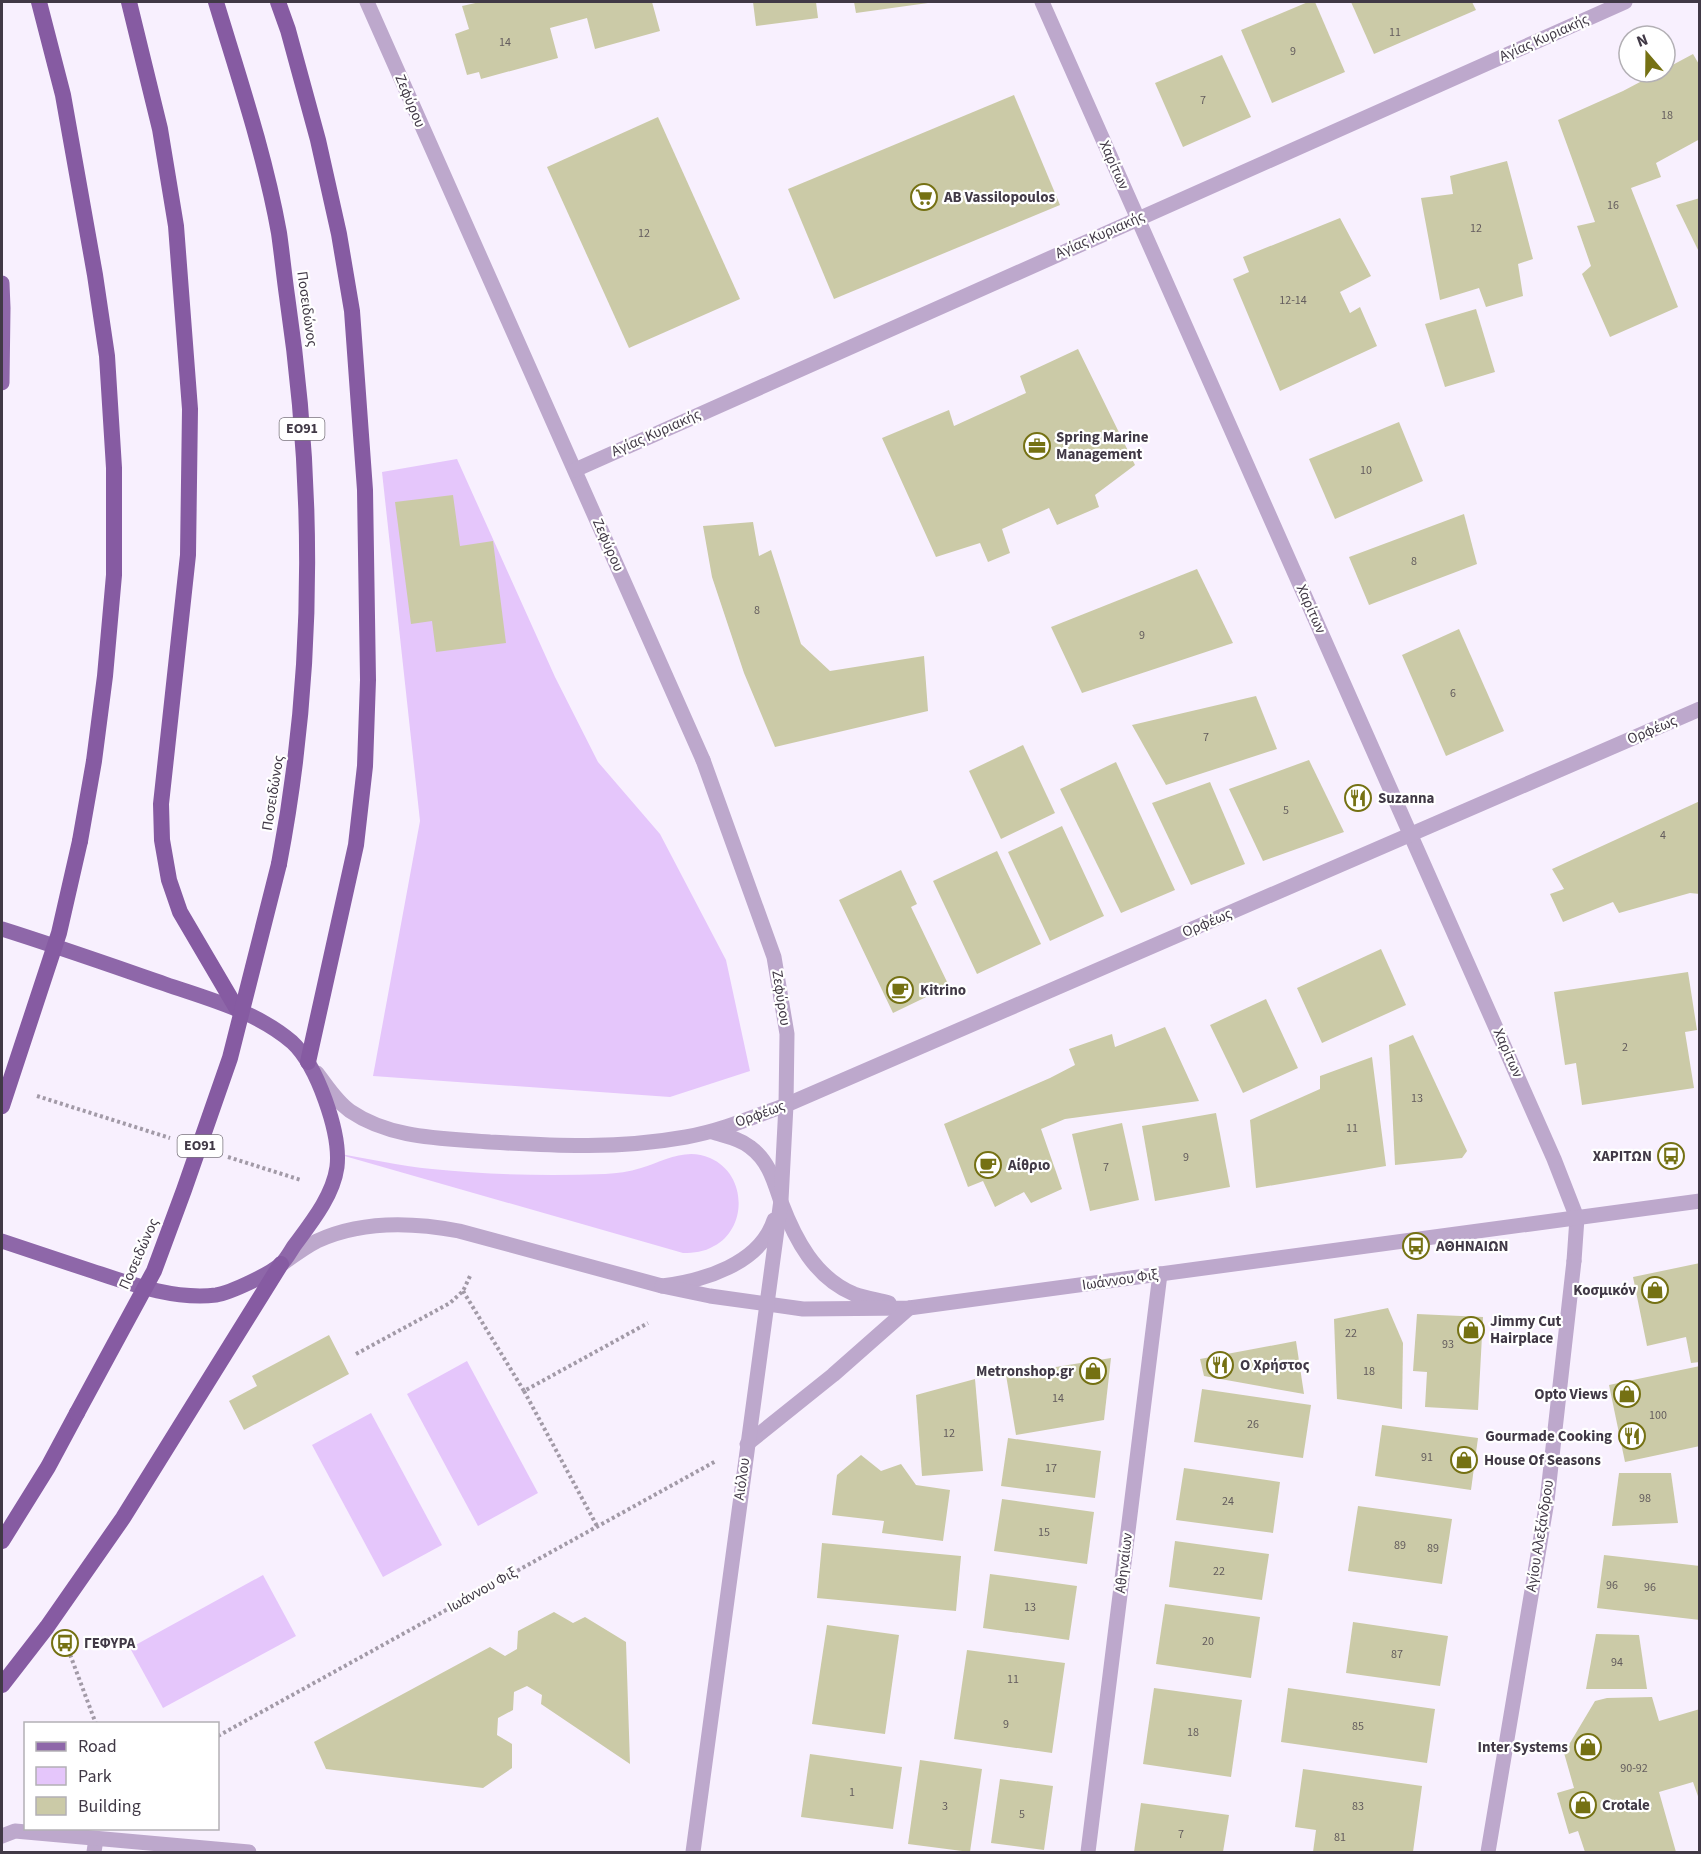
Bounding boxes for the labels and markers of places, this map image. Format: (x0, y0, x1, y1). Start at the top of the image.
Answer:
supermarket icon: AB Vassilopoulos (909, 182, 939, 212)
place label: AB Vassilopoulos (943, 187, 1055, 208)
place label: Spring Marine Management (1056, 427, 1149, 465)
office icon: Spring Marine Management (1022, 431, 1052, 461)
restaurant icon: Suzanna (1343, 783, 1373, 813)
place label: Suzanna (1378, 788, 1435, 809)
cafe icon: Kitrino (885, 975, 915, 1005)
place label: Kitrino (920, 980, 966, 1001)
bus stop icon: ΧΑΡΙΤΩΝ (1656, 1141, 1686, 1171)
place label: ΧΑΡΙΤΩΝ (1593, 1146, 1652, 1167)
cafe icon: Αίθριο (973, 1150, 1003, 1180)
place label: Αίθριο (1007, 1155, 1050, 1176)
bus stop icon: ΑΘΗΝΑΙΩΝ (1401, 1231, 1431, 1261)
place label: ΑΘΗΝΑΙΩΝ (1435, 1236, 1509, 1257)
shop icon: Κοσμικόν (1640, 1275, 1670, 1305)
place label: Κοσμικόν (1573, 1280, 1636, 1301)
place label: Jimmy Cut Hairplace (1490, 1311, 1561, 1349)
shop icon: Jimmy Cut Hairplace (1456, 1315, 1486, 1345)
restaurant icon: Ο Χρήστος (1205, 1350, 1235, 1380)
place label: Ο Χρήστος (1240, 1355, 1310, 1376)
shop icon: Metronshop.gr (1078, 1356, 1108, 1386)
place label: Metronshop.gr (976, 1361, 1074, 1382)
shop icon: Opto Views (1612, 1379, 1642, 1409)
place label: Opto Views (1534, 1384, 1608, 1405)
restaurant icon: Gourmade Cooking (1617, 1421, 1647, 1451)
place label: Gourmade Cooking (1485, 1426, 1612, 1447)
shop icon: House Of Seasons (1449, 1445, 1479, 1475)
place label: House Of Seasons (1484, 1450, 1601, 1471)
bus stop icon: ΓΕΦΥΡΑ (50, 1628, 80, 1658)
place label: ΓΕΦΥΡΑ (84, 1633, 136, 1654)
shop icon: Inter Systems (1573, 1732, 1603, 1762)
place label: Inter Systems (1477, 1737, 1568, 1758)
shop icon: Crotale (1568, 1790, 1598, 1820)
place label: Crotale (1602, 1795, 1650, 1816)

